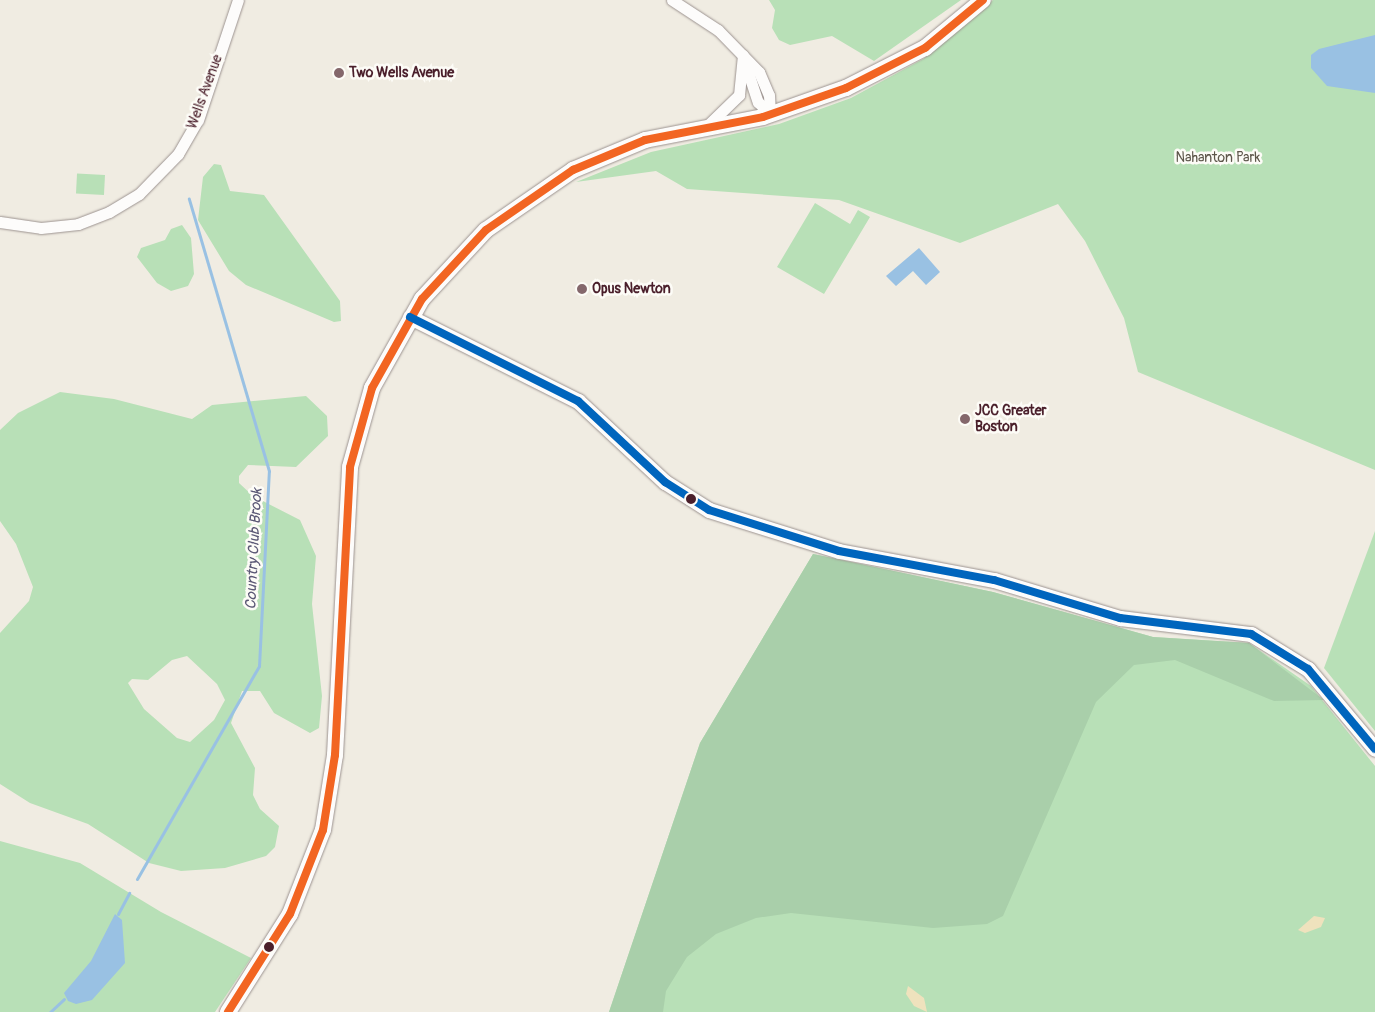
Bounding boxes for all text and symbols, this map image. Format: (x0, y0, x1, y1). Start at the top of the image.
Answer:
street label: Wells Avenue (184, 53, 226, 131)
place label: Two Wells Avenue (349, 65, 454, 81)
marker: Two Wells Avenue (333, 67, 345, 79)
park label: Nahanton Park (1176, 150, 1260, 166)
place label: Opus Newton (592, 281, 671, 297)
marker: Opus Newton (576, 283, 588, 295)
place label: JCC Greater Boston (975, 403, 1047, 436)
marker: JCC Greater Boston (959, 413, 971, 425)
water label: Country Club Brook (242, 488, 266, 610)
unlabelled marker (686, 494, 696, 504)
unlabelled marker (264, 942, 274, 952)

